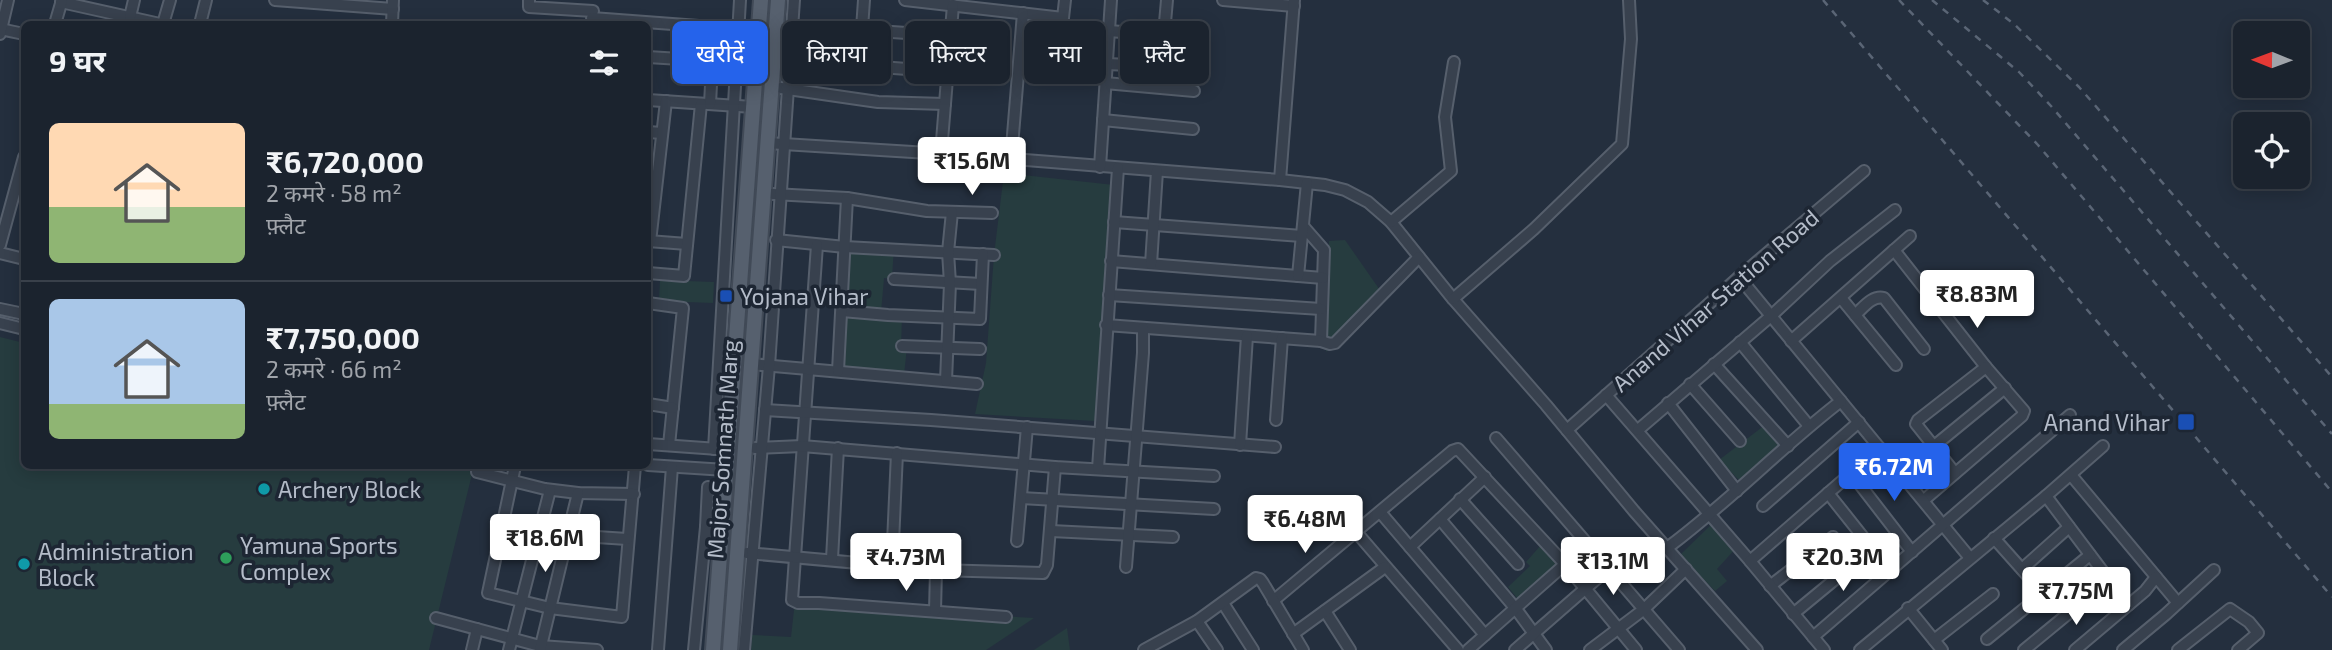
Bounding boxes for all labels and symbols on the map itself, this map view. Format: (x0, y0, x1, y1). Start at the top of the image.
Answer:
north arrow (2233, 21, 2310, 98)
pin: ₹15.6M (915, 138, 1029, 197)
street label: Anand Vihar Station Road (1606, 203, 1824, 397)
pin: ₹8.83M (1920, 270, 2034, 330)
place label: Yojana Vihar (740, 282, 869, 310)
marker: Yojana Vihar (718, 288, 734, 304)
street label: Major Somnath Marg (700, 338, 744, 560)
place label: Anand Vihar (2044, 408, 2170, 436)
marker: Anand Vihar (2176, 412, 2196, 432)
pin: ₹6.72M (1837, 444, 1951, 503)
place label: Archery Block (278, 475, 422, 503)
marker: Archery Block (256, 481, 272, 497)
pin: ₹6.48M (1248, 496, 1362, 555)
pin: ₹18.6M (488, 514, 602, 574)
place label: Yamuna Sports Complex (240, 531, 398, 585)
pin: ₹4.73M (849, 534, 963, 593)
pin: ₹20.3M (1786, 534, 1900, 593)
place label: Administration Block (38, 537, 194, 591)
pin: ₹13.1M (1556, 538, 1670, 597)
marker: Yamuna Sports Complex (218, 550, 234, 566)
marker: Administration Block (16, 556, 32, 572)
pin: ₹7.75M (2019, 568, 2133, 627)

